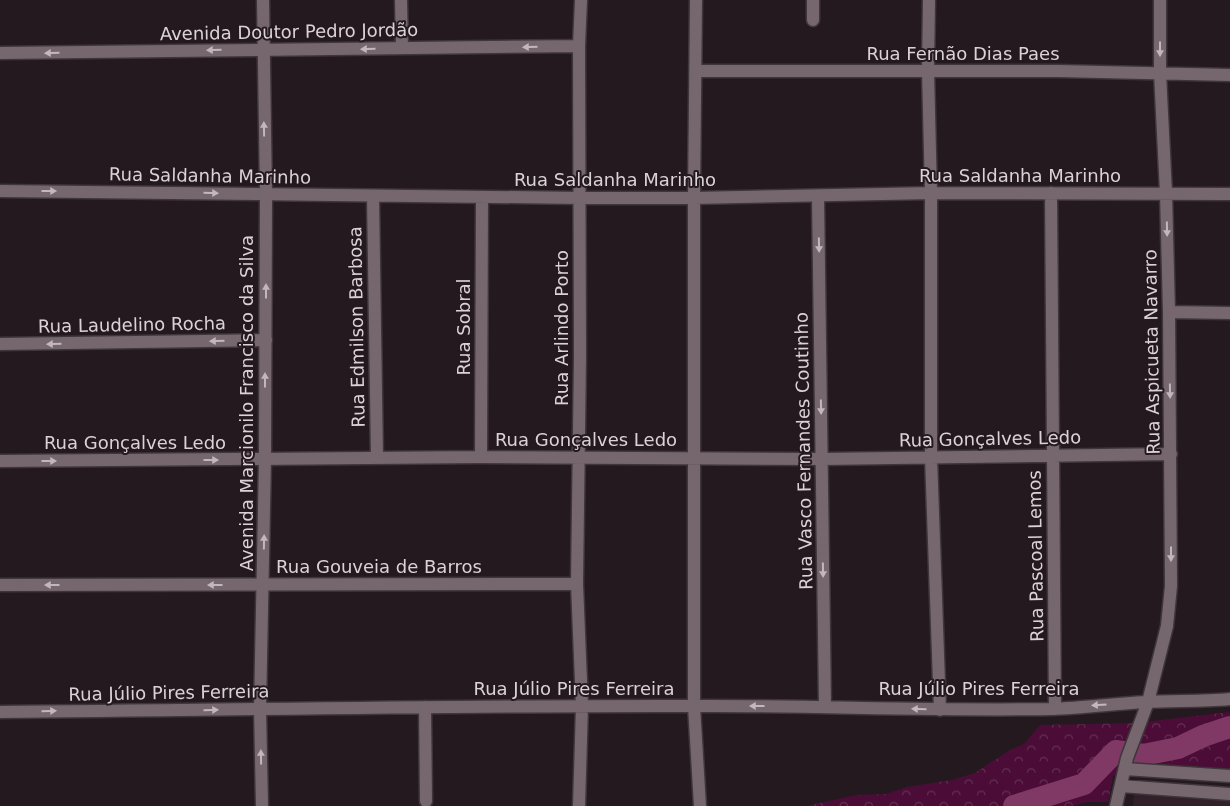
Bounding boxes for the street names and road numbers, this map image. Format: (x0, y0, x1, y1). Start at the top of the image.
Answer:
street label: Avenida Doutor Pedro Jordão (160, 19, 418, 44)
street label: Rua Fernão Dias Paes (866, 43, 1060, 64)
street label: Rua Saldanha Marinho (109, 163, 311, 188)
street label: Rua Saldanha Marinho (919, 165, 1121, 186)
street label: Rua Saldanha Marinho (514, 169, 716, 190)
street label: Rua Edmilson Barbosa (344, 226, 369, 428)
street label: Avenida Marcionilo Francisco da Silva (236, 235, 257, 571)
street label: Rua Aspicueta Navarro (1139, 249, 1164, 455)
street label: Rua Arlindo Porto (551, 250, 572, 406)
street label: Rua Sobral (453, 278, 474, 376)
street label: Rua Laudelino Rocha (38, 312, 226, 337)
street label: Rua Vasco Fernandes Coutinho (791, 312, 816, 590)
street label: Rua Gonçalves Ledo (899, 426, 1081, 451)
street label: Rua Gonçalves Ledo (495, 429, 677, 450)
street label: Rua Gonçalves Ledo (44, 432, 226, 453)
street label: Rua Pascoal Lemos (1024, 470, 1047, 642)
street label: Rua Gouveia de Barros (276, 556, 482, 577)
street label: Rua Júlio Pires Ferreira (474, 678, 675, 699)
street label: Rua Júlio Pires Ferreira (879, 678, 1080, 699)
street label: Rua Júlio Pires Ferreira (68, 680, 270, 705)

